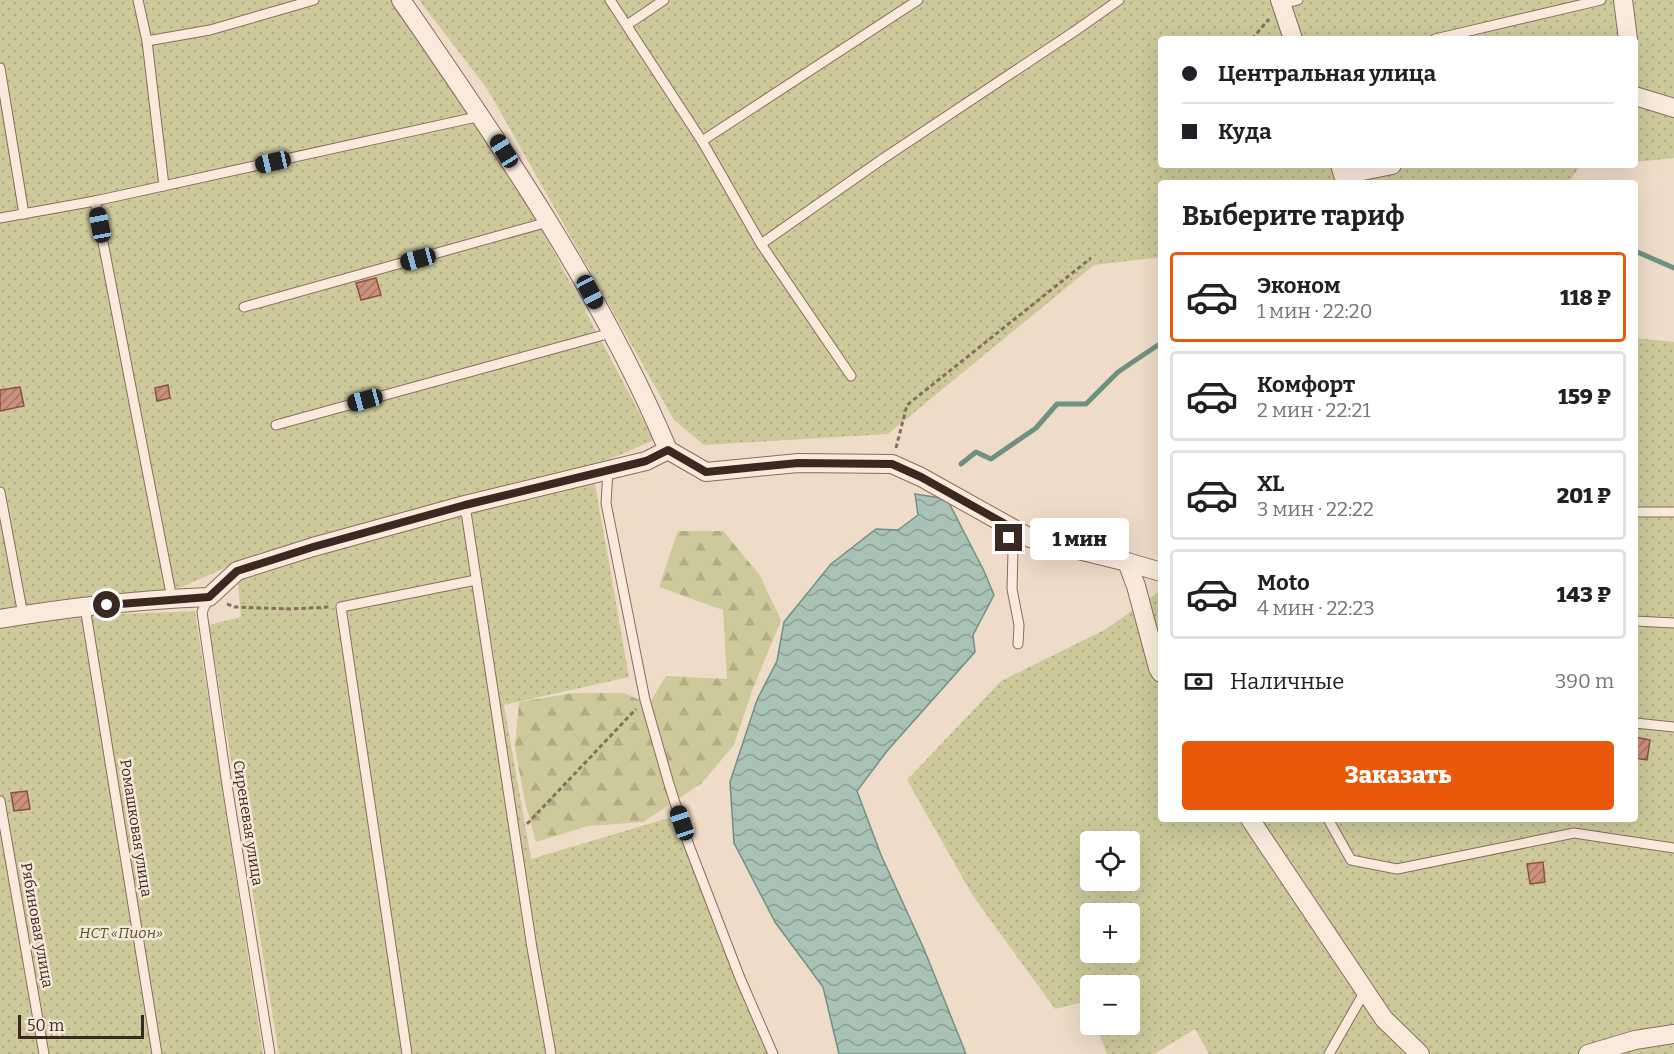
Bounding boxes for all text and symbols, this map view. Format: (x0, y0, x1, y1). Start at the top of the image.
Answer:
text: Центральная улица (1218, 60, 1436, 87)
text: Куда (1218, 118, 1272, 145)
car (487, 131, 521, 171)
car (253, 149, 293, 175)
text: Выберите тариф (1182, 200, 1405, 232)
car (88, 206, 112, 244)
car (398, 246, 438, 272)
icon: car (1185, 270, 1239, 324)
car (574, 272, 606, 312)
text: Эконом (1257, 272, 1340, 299)
text: 118 ₽ (1560, 284, 1611, 311)
text: 1 мин · 22:20 (1257, 299, 1373, 323)
icon: car (1185, 369, 1239, 423)
text: Комфорт (1257, 371, 1355, 398)
text: 159 ₽ (1558, 383, 1611, 410)
car (345, 387, 385, 413)
text: 2 мин · 22:21 (1257, 398, 1371, 422)
icon: car (1185, 468, 1239, 522)
text: XL (1257, 470, 1284, 497)
text: 201 ₽ (1557, 482, 1611, 509)
text: 3 мин · 22:22 (1257, 497, 1374, 521)
callout: 1 мин (1030, 517, 1129, 559)
route end (995, 524, 1022, 551)
text: 1 мин (1052, 527, 1107, 551)
icon: car (1185, 567, 1239, 621)
text: Moto (1257, 569, 1310, 596)
text: 143 ₽ (1557, 581, 1611, 608)
route start (93, 591, 120, 618)
text: 4 мин · 22:23 (1257, 596, 1375, 620)
icon: cash (1182, 665, 1215, 698)
text: Наличные (1230, 668, 1344, 695)
text: 390 m (1555, 669, 1614, 693)
button: Заказать (1182, 741, 1614, 810)
street label: Ромашковая улица (116, 758, 156, 898)
street label: Сиреневая улица (229, 759, 267, 887)
car (668, 803, 696, 843)
map controls (1080, 831, 1140, 1035)
button: locate (1080, 831, 1140, 891)
street label: Рябиновая улица (17, 861, 57, 989)
button: + (1080, 903, 1140, 963)
park label: НСТ «Пион» (79, 924, 163, 942)
button: − (1080, 975, 1140, 1035)
scale bar (18, 1012, 144, 1040)
text: 50 m (27, 1016, 64, 1035)

